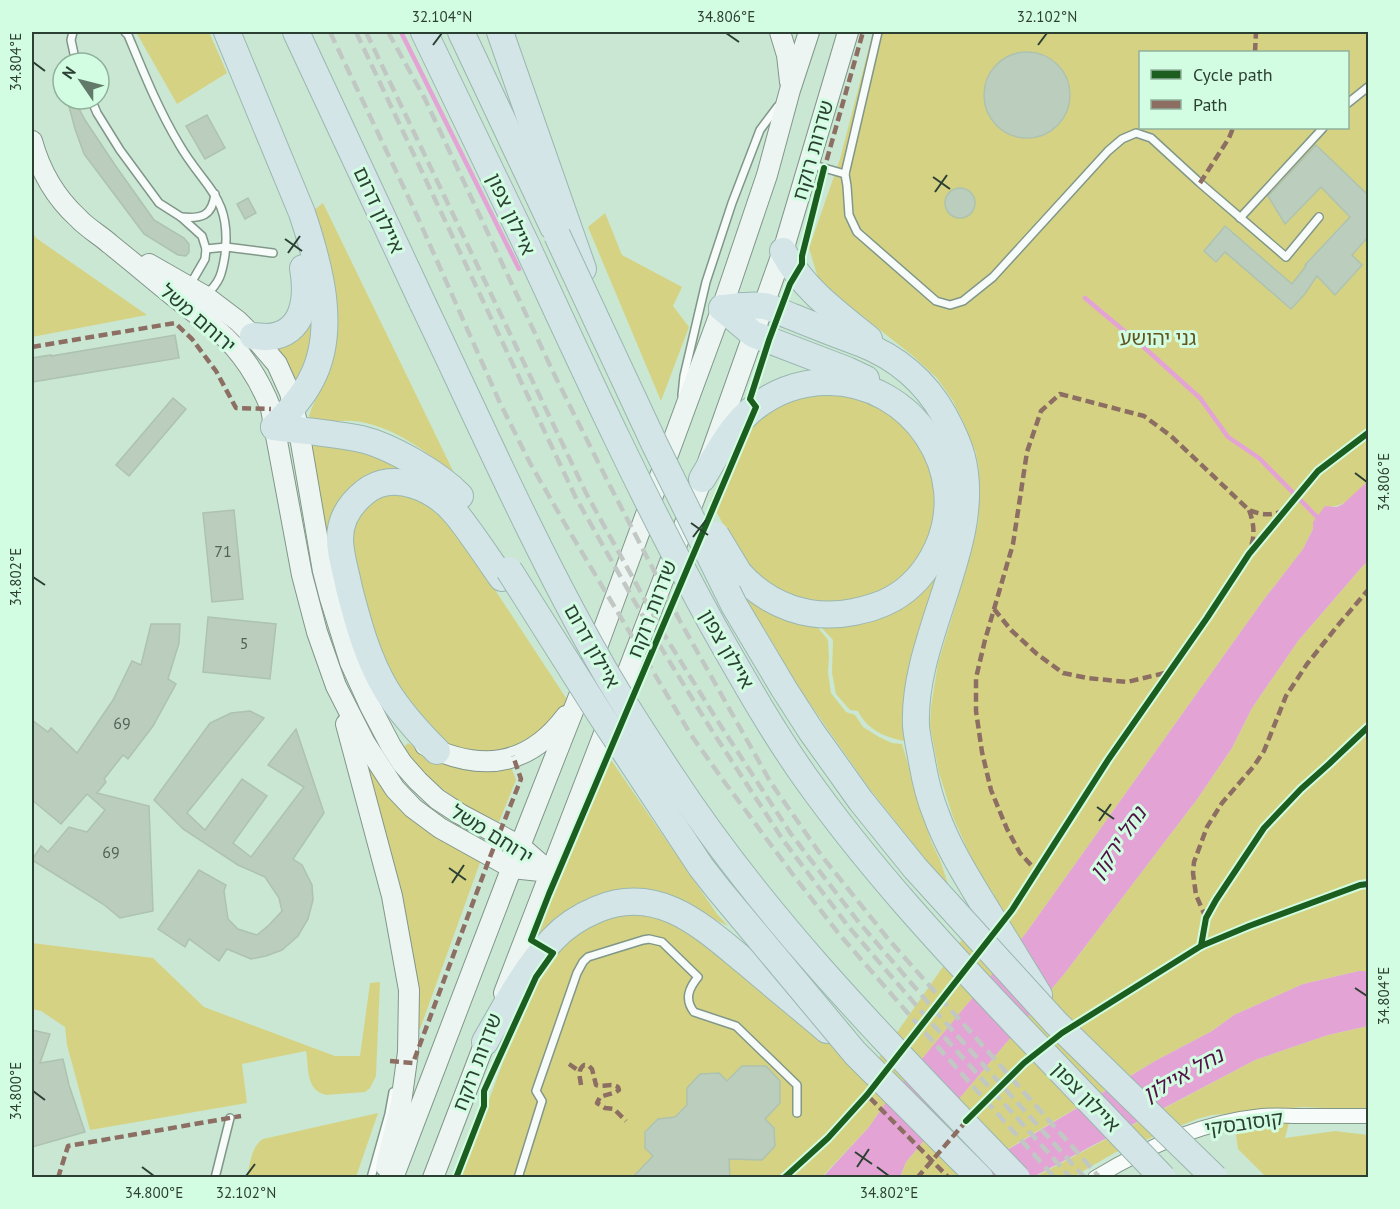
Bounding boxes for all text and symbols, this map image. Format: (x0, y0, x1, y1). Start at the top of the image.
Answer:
text: 32.104°N (412, 7, 472, 26)
text: 34.806°E (697, 7, 755, 26)
text: 32.102°N (1017, 7, 1077, 26)
text: 34.804°E (6, 33, 25, 91)
north arrow (51, 51, 111, 111)
legend (1139, 51, 1349, 129)
text: N (58, 62, 80, 82)
text: Cycle path (1193, 63, 1273, 86)
text: Path (1193, 93, 1227, 116)
street label: שדרות רוקח (786, 97, 840, 203)
street label: איילון דרום (348, 163, 410, 257)
street label: איילון צפון (481, 169, 541, 259)
street label: ירוחם משל (155, 278, 241, 358)
park label: גני יהושע (1120, 325, 1197, 351)
text: 34.806°E (1374, 453, 1393, 511)
house number: 71 (214, 541, 232, 561)
text: 34.802°E (6, 548, 25, 606)
street label: שדרות רוקח (621, 556, 683, 662)
street label: איילון דרום (558, 599, 626, 693)
street label: איילון צפון (694, 605, 760, 693)
house number: 5 (240, 633, 248, 653)
house number: 69 (113, 713, 131, 733)
street label: ירוחם משל (446, 798, 538, 870)
water label: נחל ירקון (1083, 800, 1153, 884)
house number: 69 (102, 842, 120, 862)
text: 34.804°E (1374, 967, 1393, 1025)
street label: שדרות רוקח (446, 1009, 508, 1115)
water label: נחל איילון (1138, 1040, 1230, 1108)
street label: איילון צפון (1046, 1056, 1126, 1138)
text: 34.800°E (6, 1062, 25, 1120)
street label: קוסובסקי (1203, 1105, 1285, 1141)
text: 34.800°E (125, 1183, 183, 1202)
text: 32.102°N (216, 1183, 276, 1202)
text: 34.802°E (860, 1183, 918, 1202)

